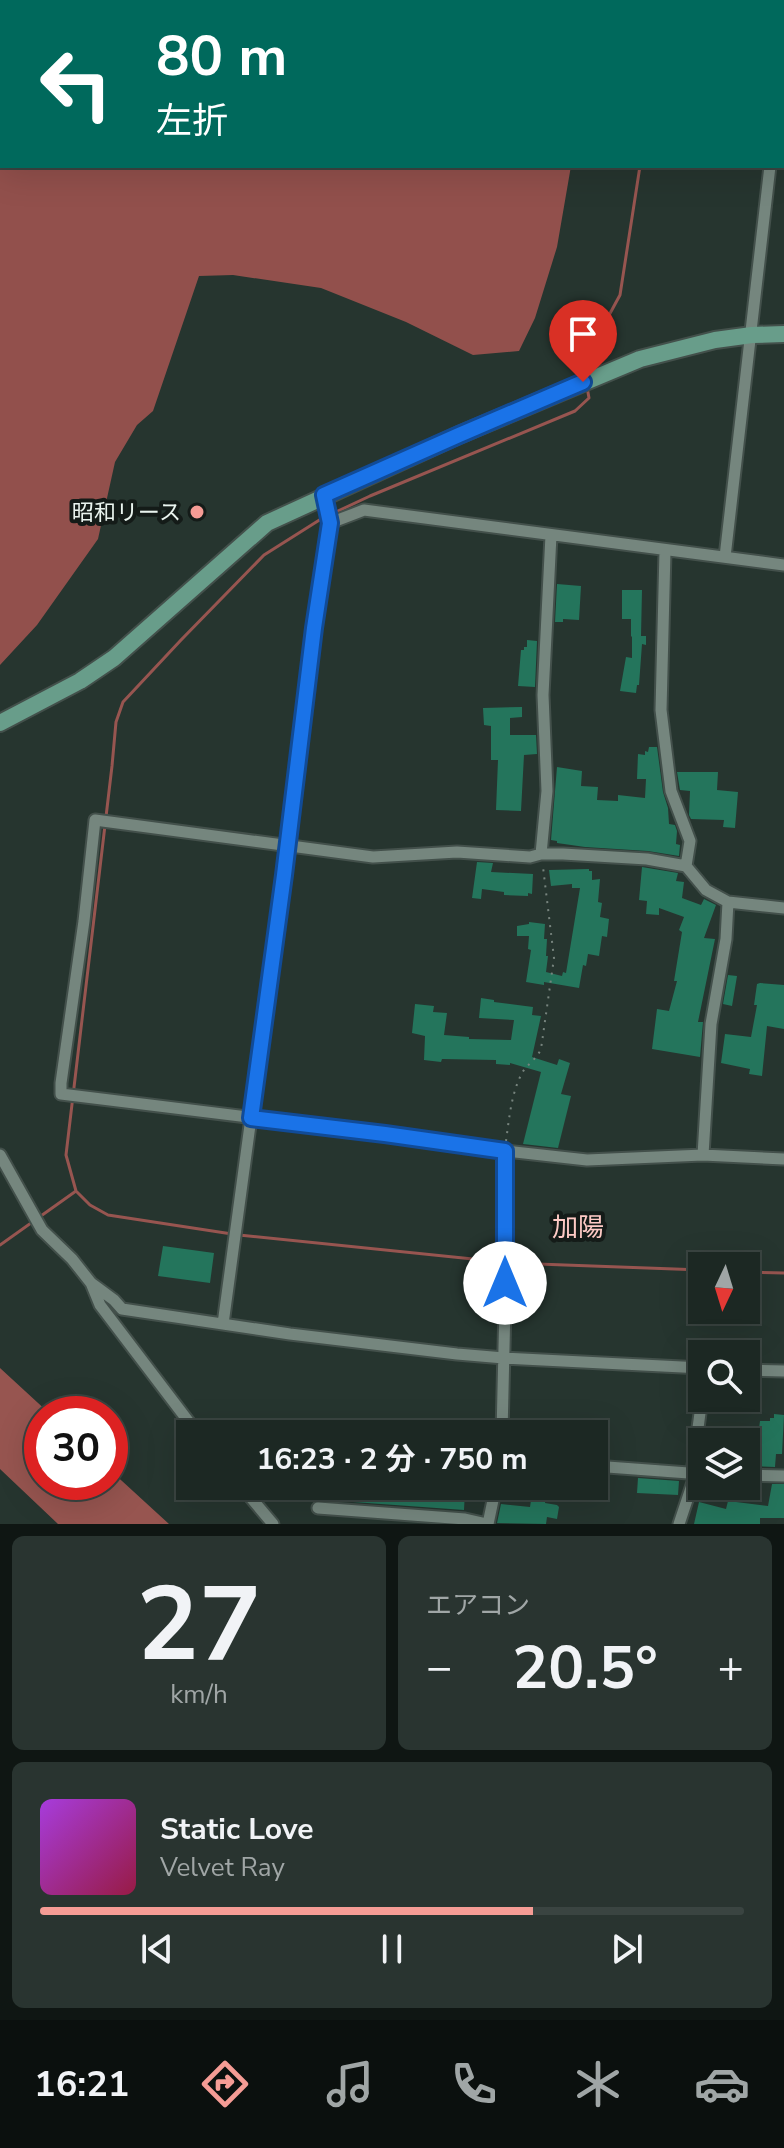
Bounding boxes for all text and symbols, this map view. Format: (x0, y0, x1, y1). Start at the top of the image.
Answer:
text: 80 m (156, 18, 287, 95)
icon: left (24, 32, 128, 136)
text: 左折 (156, 97, 228, 146)
pin (549, 300, 617, 382)
icon: arrive (561, 312, 605, 356)
place label: 昭和リース (72, 498, 181, 528)
marker: 昭和リース (188, 503, 206, 521)
district label: 加陽 (552, 1210, 604, 1245)
position arrow (463, 1241, 547, 1325)
north arrow (688, 1252, 760, 1324)
map controls (688, 1252, 760, 1500)
button: search (688, 1340, 760, 1412)
speed limit sign: 30 (24, 1396, 128, 1500)
button: layers (688, 1428, 760, 1500)
text: 16:23 · 2 分 · 750 m (256, 1439, 528, 1480)
text: 27 (137, 1554, 261, 1696)
text: エアコン (426, 1588, 530, 1623)
text: 20.5° (512, 1627, 658, 1709)
text: − (426, 1638, 452, 1698)
text: + (718, 1638, 744, 1698)
text: km/h (170, 1677, 228, 1712)
text: Static Love (160, 1809, 314, 1850)
text: Velvet Ray (160, 1850, 285, 1885)
icon: previous (135, 1927, 179, 1971)
icon: pause (370, 1927, 414, 1971)
icon: next (605, 1927, 649, 1971)
icon: directions (197, 2056, 253, 2112)
icon: music (322, 2056, 378, 2112)
icon: phone (446, 2056, 502, 2112)
icon: climate (570, 2056, 626, 2112)
icon: car (694, 2056, 750, 2112)
text: 16:21 (34, 2060, 129, 2109)

